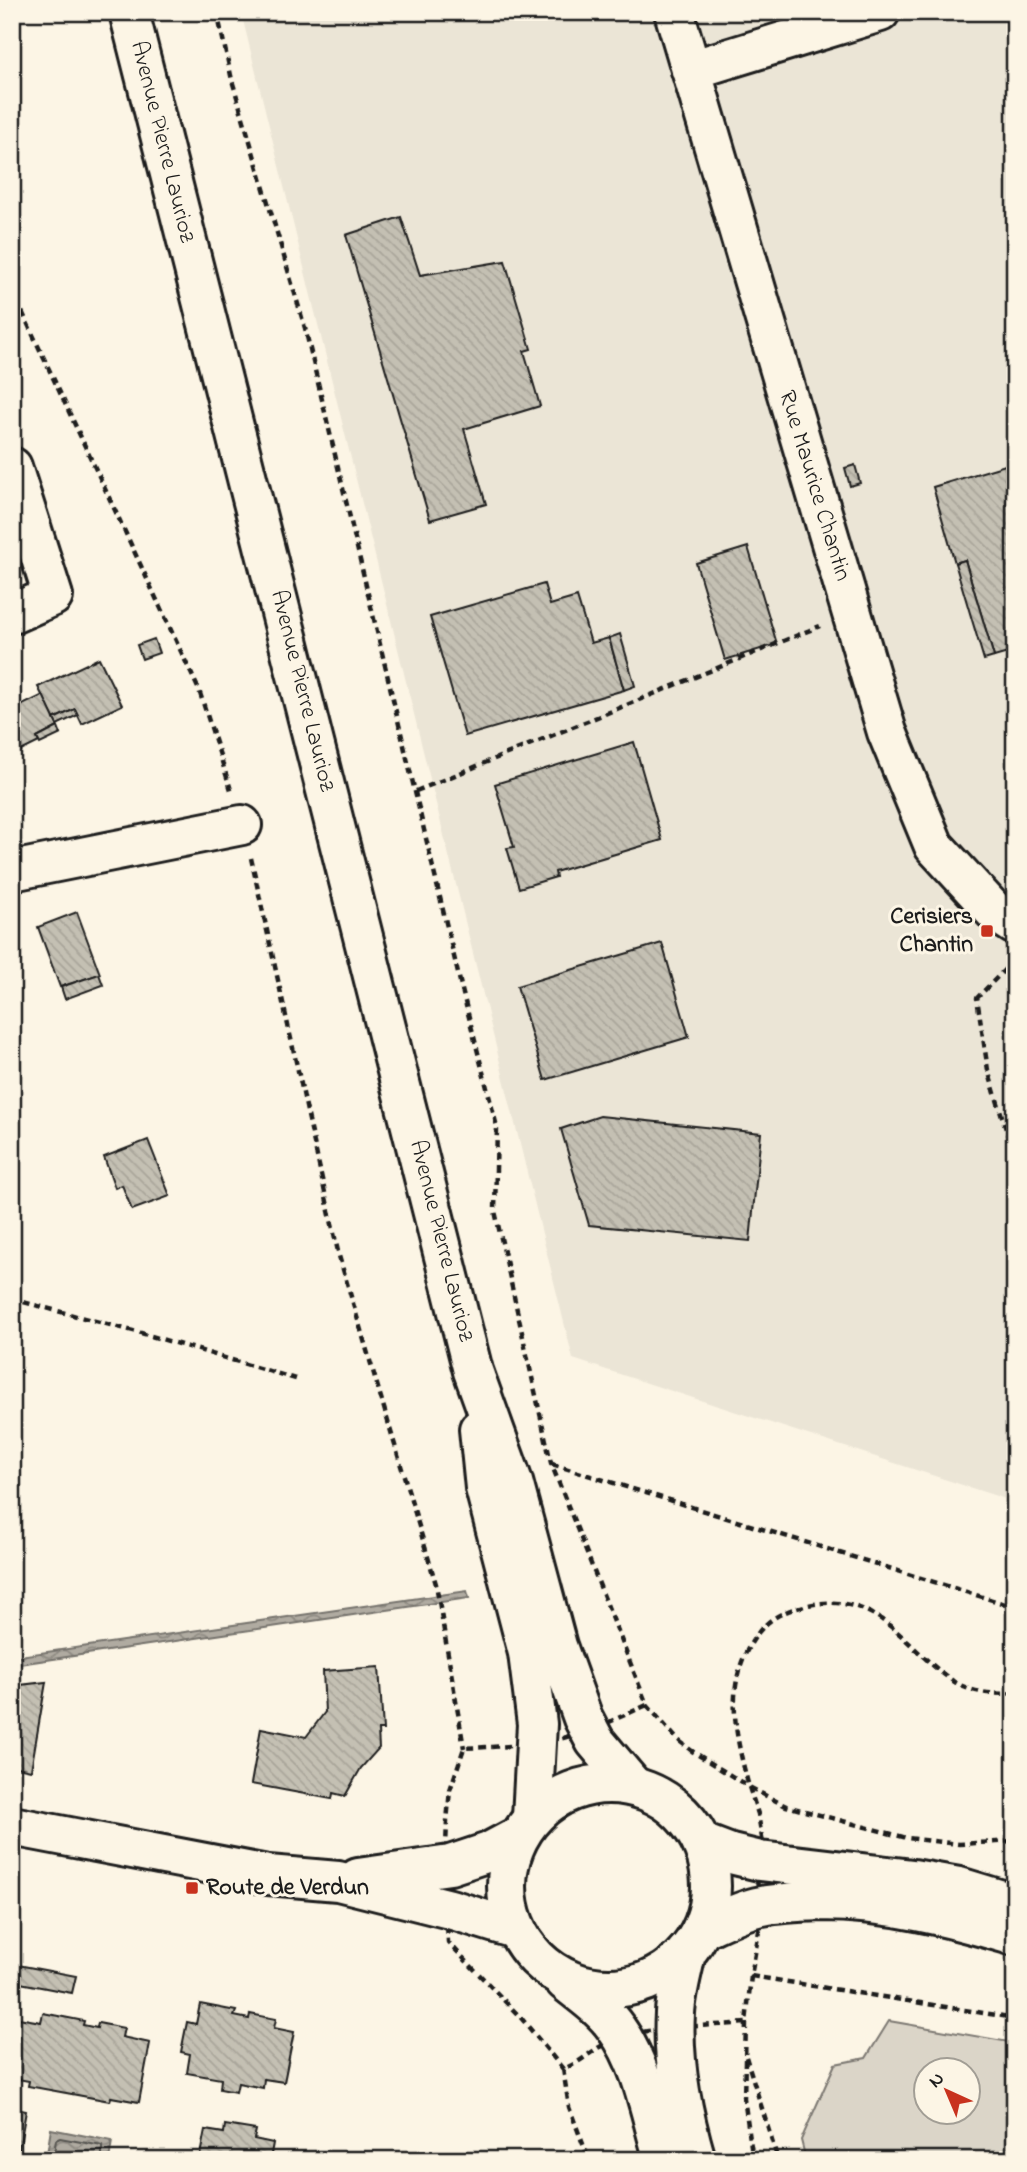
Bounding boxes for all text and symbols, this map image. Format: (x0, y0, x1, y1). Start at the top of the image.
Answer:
street label: Avenue Pierre Laurioz (120, 37, 204, 247)
street label: Rue Maurice Chantin (768, 386, 860, 586)
street label: Avenue Pierre Laurioz (260, 586, 344, 796)
place label: Cerisiers Chantin (890, 900, 973, 963)
marker: Cerisiers Chantin (979, 923, 995, 939)
street label: Avenue Pierre Laurioz (399, 1136, 483, 1346)
place label: Route de Verdun (206, 1871, 369, 1906)
marker: Route de Verdun (184, 1880, 200, 1896)
north arrow (912, 2056, 982, 2126)
text: N (923, 2066, 951, 2095)

